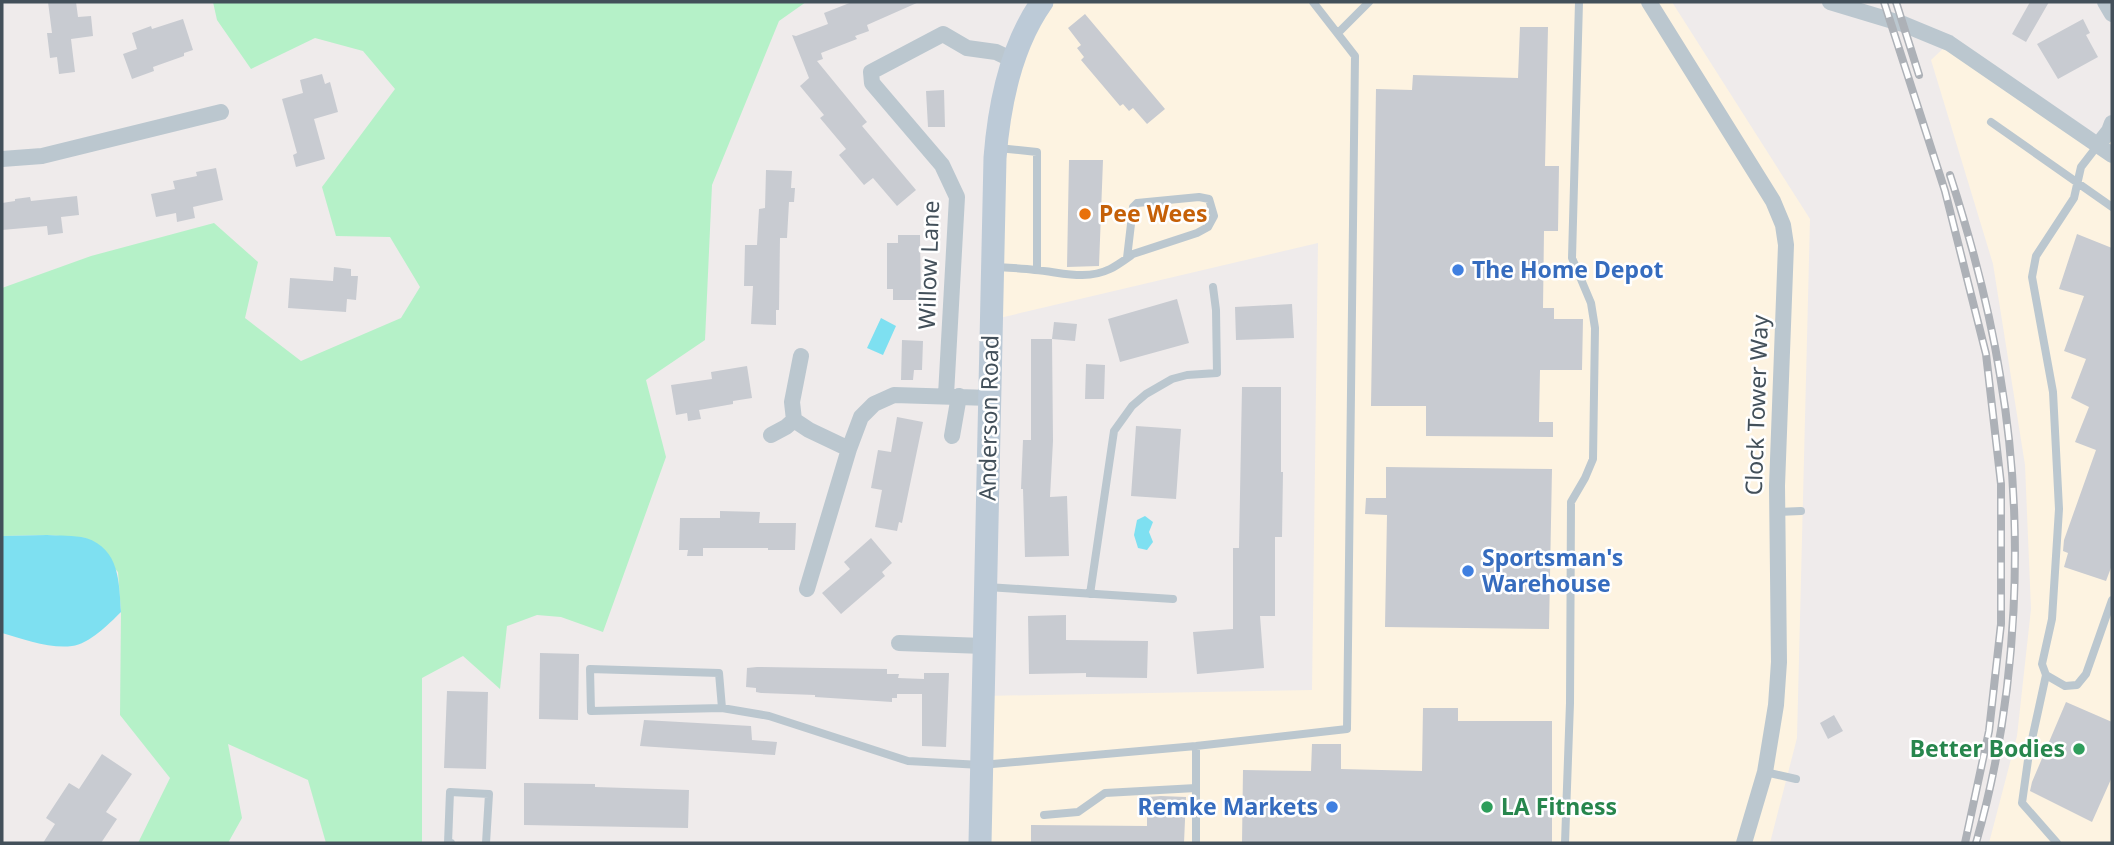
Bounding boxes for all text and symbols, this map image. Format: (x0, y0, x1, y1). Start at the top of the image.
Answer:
place label: Pee Wees (1099, 197, 1208, 229)
street label: Willow Lane (910, 200, 946, 330)
marker: Pee Wees (1077, 206, 1093, 222)
place label: The Home Depot (1472, 253, 1664, 285)
marker: The Home Depot (1450, 262, 1466, 278)
street label: Clock Tower Way (1737, 314, 1775, 496)
street label: Anderson Road (971, 335, 1005, 501)
place label: Sportsman's Warehouse (1482, 541, 1623, 599)
marker: Sportsman's Warehouse (1460, 563, 1476, 579)
place label: Better Bodies (1910, 732, 2065, 764)
marker: Better Bodies (2071, 741, 2087, 757)
place label: Remke Markets (1138, 790, 1318, 822)
place label: LA Fitness (1501, 790, 1617, 822)
marker: Remke Markets (1324, 799, 1340, 815)
marker: LA Fitness (1479, 799, 1495, 815)

